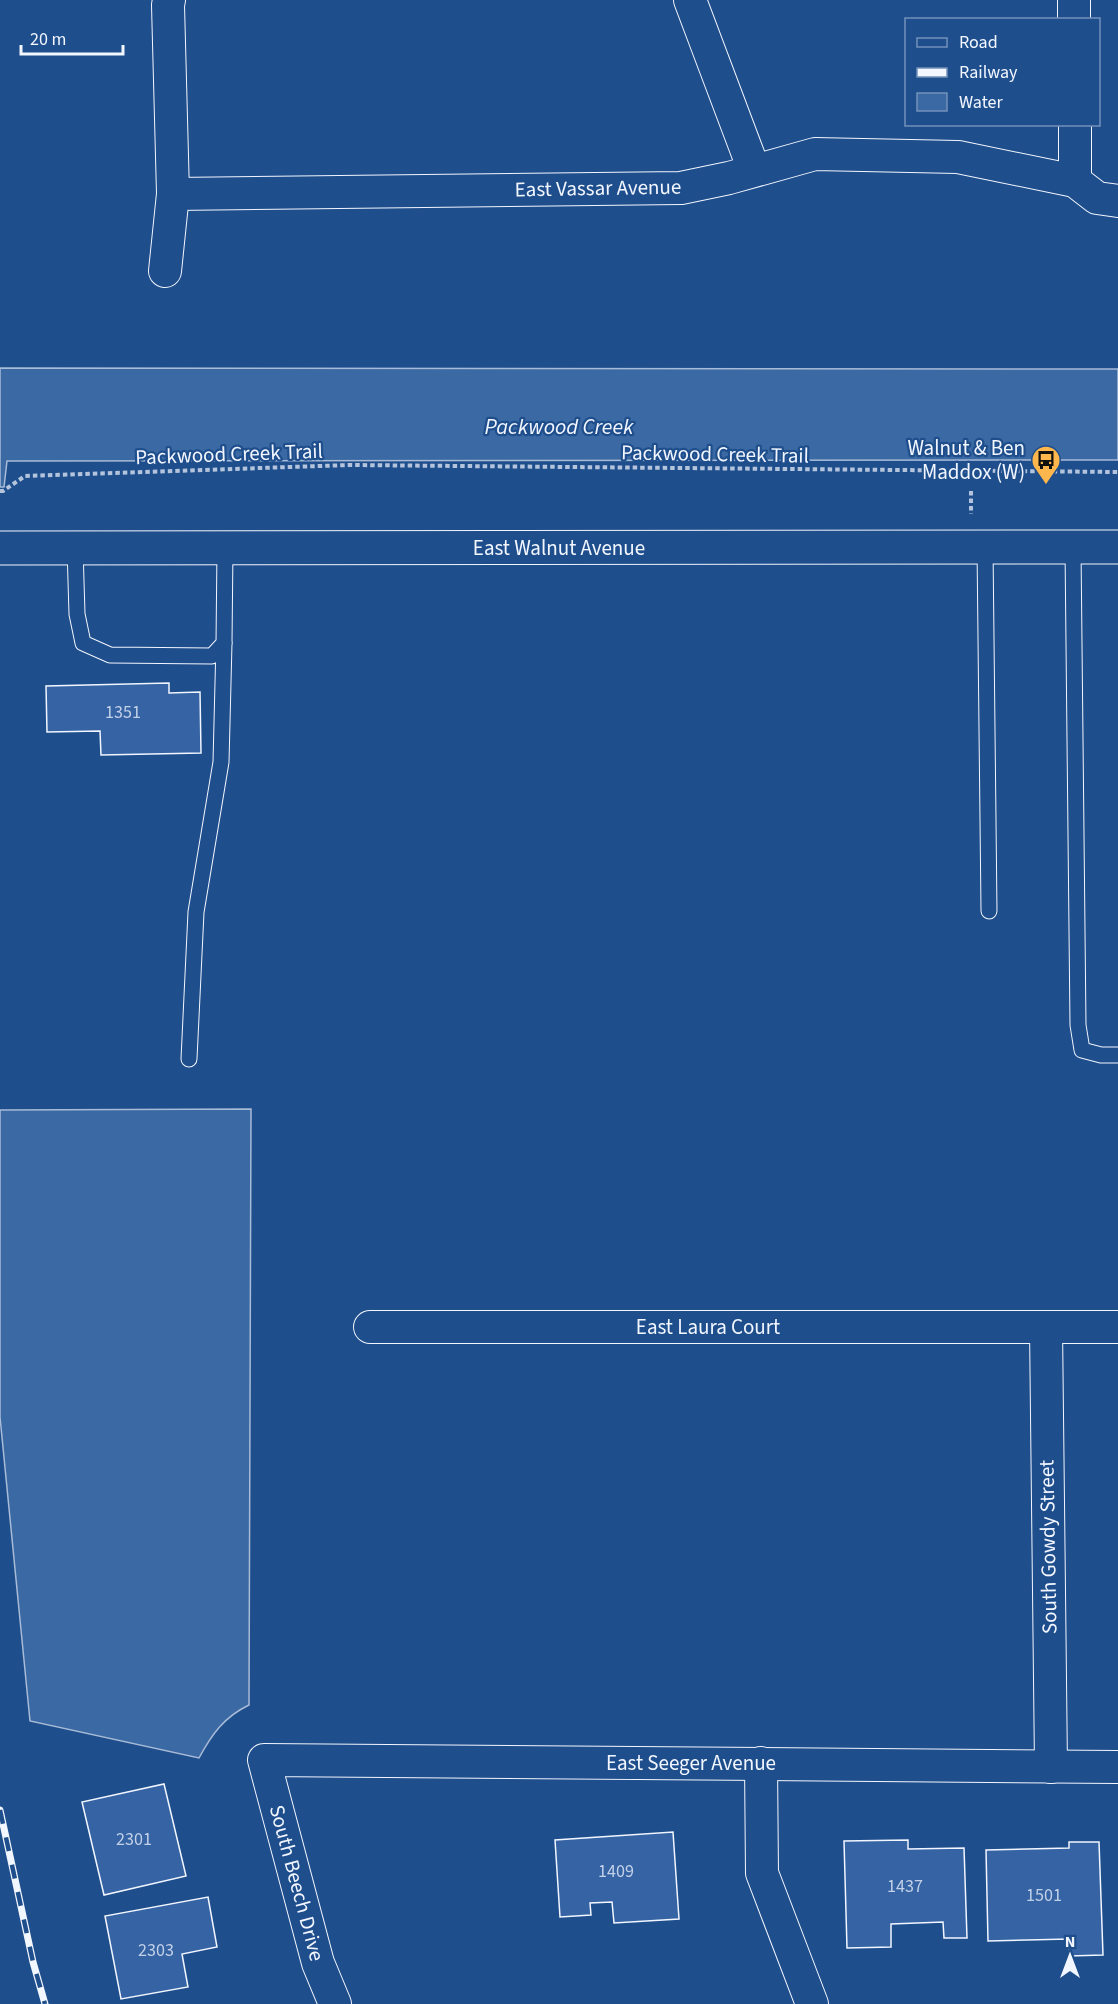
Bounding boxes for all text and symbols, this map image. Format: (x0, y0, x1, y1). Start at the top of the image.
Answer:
scale bar (21, 18, 123, 56)
legend (905, 18, 1100, 126)
text: 20 m (30, 27, 66, 52)
text: Road (959, 30, 998, 55)
text: Railway (959, 60, 1018, 85)
text: Water (959, 90, 1003, 115)
street label: East Vassar Avenue (514, 172, 682, 204)
water label: Packwood Creek (485, 411, 634, 443)
place label: Walnut & Ben Maddox (W) (907, 433, 1025, 487)
street label: Packwood Creek Trail (135, 436, 323, 472)
street label: Packwood Creek Trail (621, 437, 809, 471)
bus stop icon: Walnut & Ben Maddox (W) (1030, 444, 1062, 486)
street label: East Walnut Avenue (473, 533, 645, 563)
house number: 1351 (105, 700, 141, 725)
street label: East Laura Court (636, 1312, 780, 1342)
street label: South Gowdy Street (1031, 1460, 1065, 1634)
street label: East Seeger Avenue (606, 1748, 776, 1778)
street label: South Beech Drive (262, 1802, 332, 1964)
house number: 2301 (116, 1827, 152, 1852)
house number: 1409 (598, 1859, 634, 1884)
house number: 1437 (887, 1874, 923, 1899)
house number: 1501 (1026, 1883, 1062, 1908)
north arrow (1040, 1926, 1100, 1986)
text: N (1065, 1931, 1075, 1953)
house number: 2303 (138, 1938, 174, 1963)

